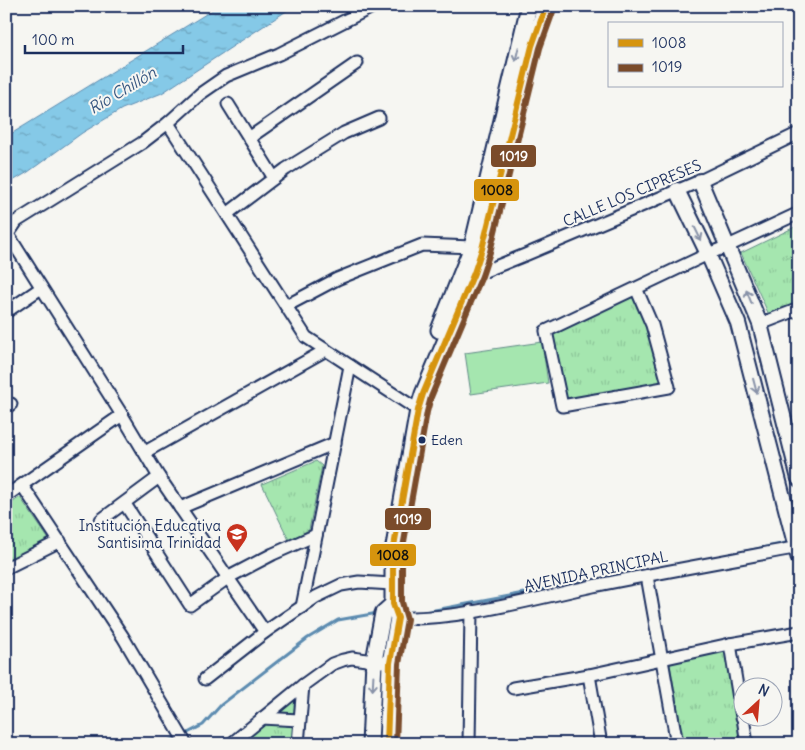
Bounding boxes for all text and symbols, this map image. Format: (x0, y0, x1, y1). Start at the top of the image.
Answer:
scale bar (25, 22, 182, 54)
legend (608, 22, 782, 88)
text: 100 m (32, 30, 74, 49)
text: 1008 (652, 33, 686, 52)
one-way arrow (512, 45, 521, 61)
text: 1019 (652, 57, 682, 76)
water label: Río Chillón (85, 62, 160, 118)
line badge: 1019 (490, 144, 537, 168)
text: 1019 (500, 147, 528, 165)
street label: CALLE LOS CIPRESES (560, 155, 704, 231)
line badge: 1008 (473, 178, 520, 202)
text: 1008 (481, 181, 513, 199)
one-way arrow (694, 226, 704, 241)
one-way arrow (744, 290, 754, 305)
one-way arrow (750, 378, 760, 394)
place label: Eden (431, 431, 463, 449)
marker: Eden (417, 435, 427, 445)
line badge: 1019 (384, 507, 432, 531)
text: 1019 (394, 510, 422, 528)
place label: Institución Educativa Santisima Trinidad (79, 516, 221, 552)
school or university icon: Institución Educativa Santisima Trinidad (225, 522, 249, 553)
line badge: 1008 (369, 543, 417, 567)
text: 1008 (377, 546, 409, 564)
street label: AVENIDA PRINCIPAL (522, 546, 670, 596)
one-way arrow (368, 675, 377, 691)
north arrow (732, 678, 782, 728)
text: N (755, 680, 772, 701)

